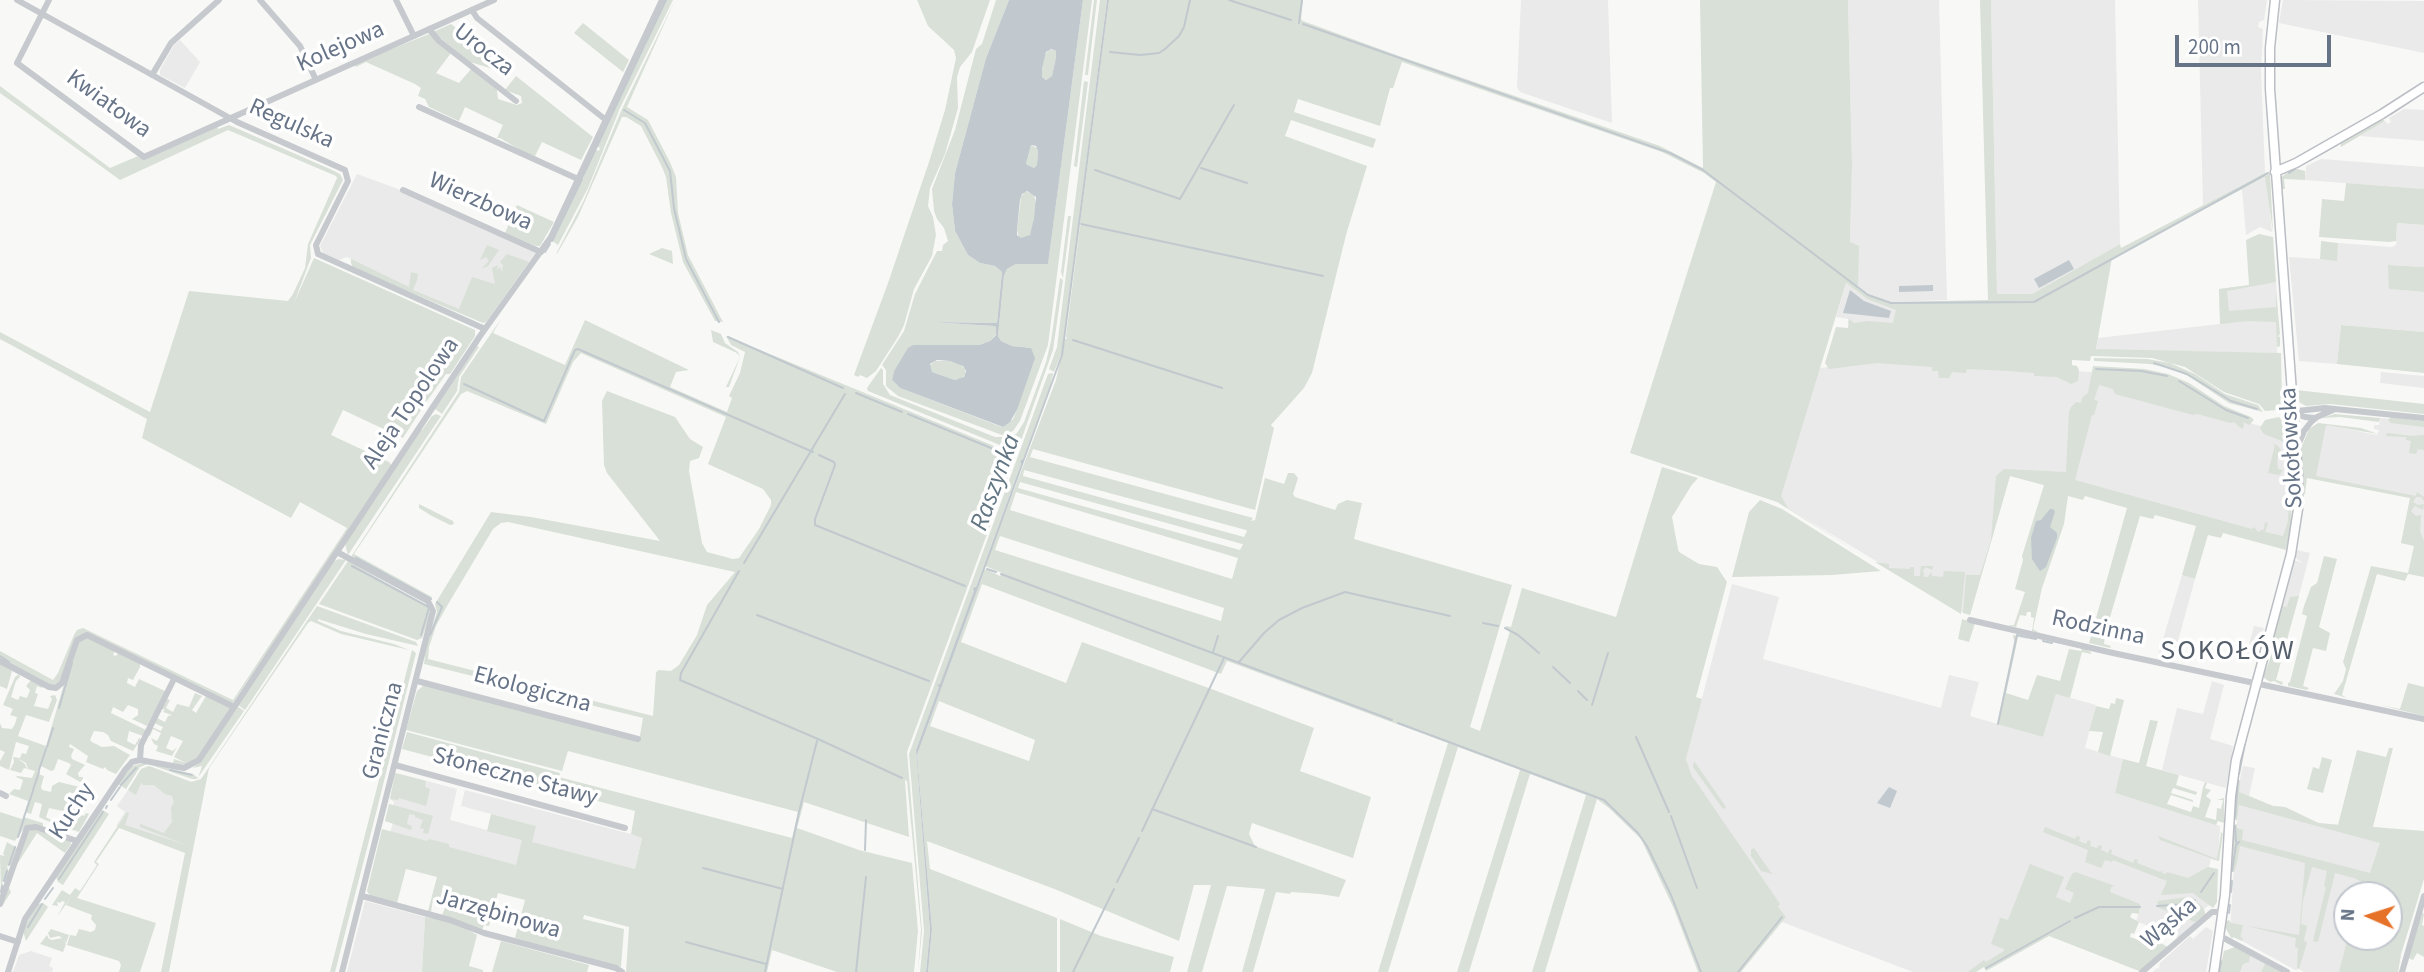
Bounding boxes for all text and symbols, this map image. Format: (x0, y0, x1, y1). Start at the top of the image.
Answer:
street label: Kolejowa (293, 16, 389, 80)
street label: Urocza (447, 18, 519, 84)
scale bar (2179, 21, 2335, 65)
text: 200 m (2188, 32, 2241, 62)
street label: Kwiatowa (60, 64, 156, 146)
street label: Regulska (244, 94, 338, 156)
street label: Wierzbowa (424, 167, 536, 239)
street label: Aleja Topolowa (357, 333, 467, 475)
street label: Sokołowska (2275, 387, 2311, 509)
water label: Raszynka (965, 431, 1029, 535)
street label: Rodzinna (2049, 605, 2147, 653)
district label: SOKOŁÓW (2161, 636, 2295, 670)
street label: Ekologiczna (470, 661, 594, 721)
street label: Graniczna (357, 679, 411, 783)
street label: Słoneczne Stawy (429, 742, 601, 814)
street label: Kuchy (44, 778, 102, 846)
north arrow (2333, 881, 2403, 951)
street label: Jarzębinowa (432, 884, 564, 946)
street label: Wąska (2136, 892, 2204, 956)
text: N (2335, 908, 2362, 922)

